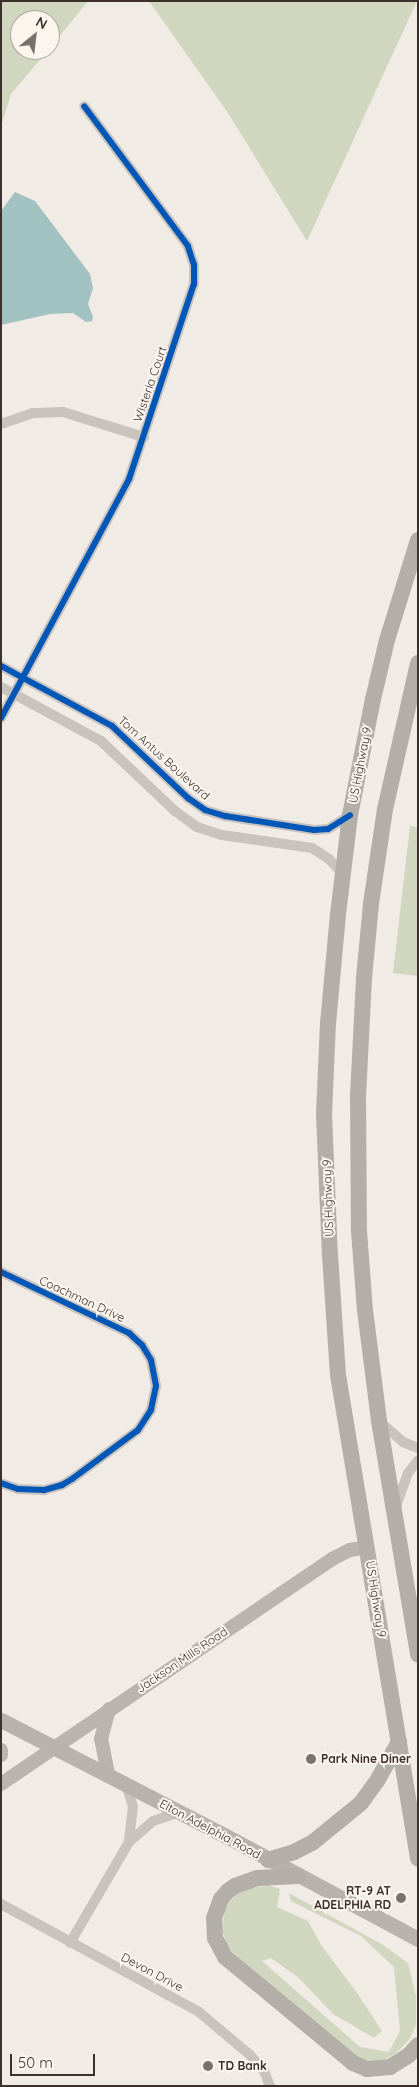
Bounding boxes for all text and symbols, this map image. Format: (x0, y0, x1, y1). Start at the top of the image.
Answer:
north arrow (10, 10, 60, 60)
text: N (33, 12, 51, 33)
street label: Wisteria Court (130, 344, 170, 424)
street label: Tom Antus Boulevard (115, 713, 213, 803)
street label: US Highway 9 (346, 726, 374, 804)
street label: US Highway 9 (319, 1159, 337, 1237)
street label: Coachman Drive (37, 1273, 127, 1325)
street label: US Highway 9 (363, 1560, 389, 1638)
street label: Jackson Mills Road (134, 1624, 230, 1696)
place label: Park Nine Diner (321, 1752, 411, 1766)
marker: Park Nine Diner (305, 1753, 317, 1765)
street label: Elton Adelphia Road (157, 1796, 263, 1862)
place label: RT-9 AT ADELPHIA RD (314, 1884, 391, 1912)
marker: RT-9 AT ADELPHIA RD (395, 1892, 407, 1904)
street label: Devon Drive (119, 1950, 185, 1994)
scale bar (12, 2044, 98, 2076)
text: 50 m (18, 2053, 53, 2072)
place label: TD Bank (218, 2059, 267, 2073)
marker: TD Bank (202, 2060, 214, 2072)

